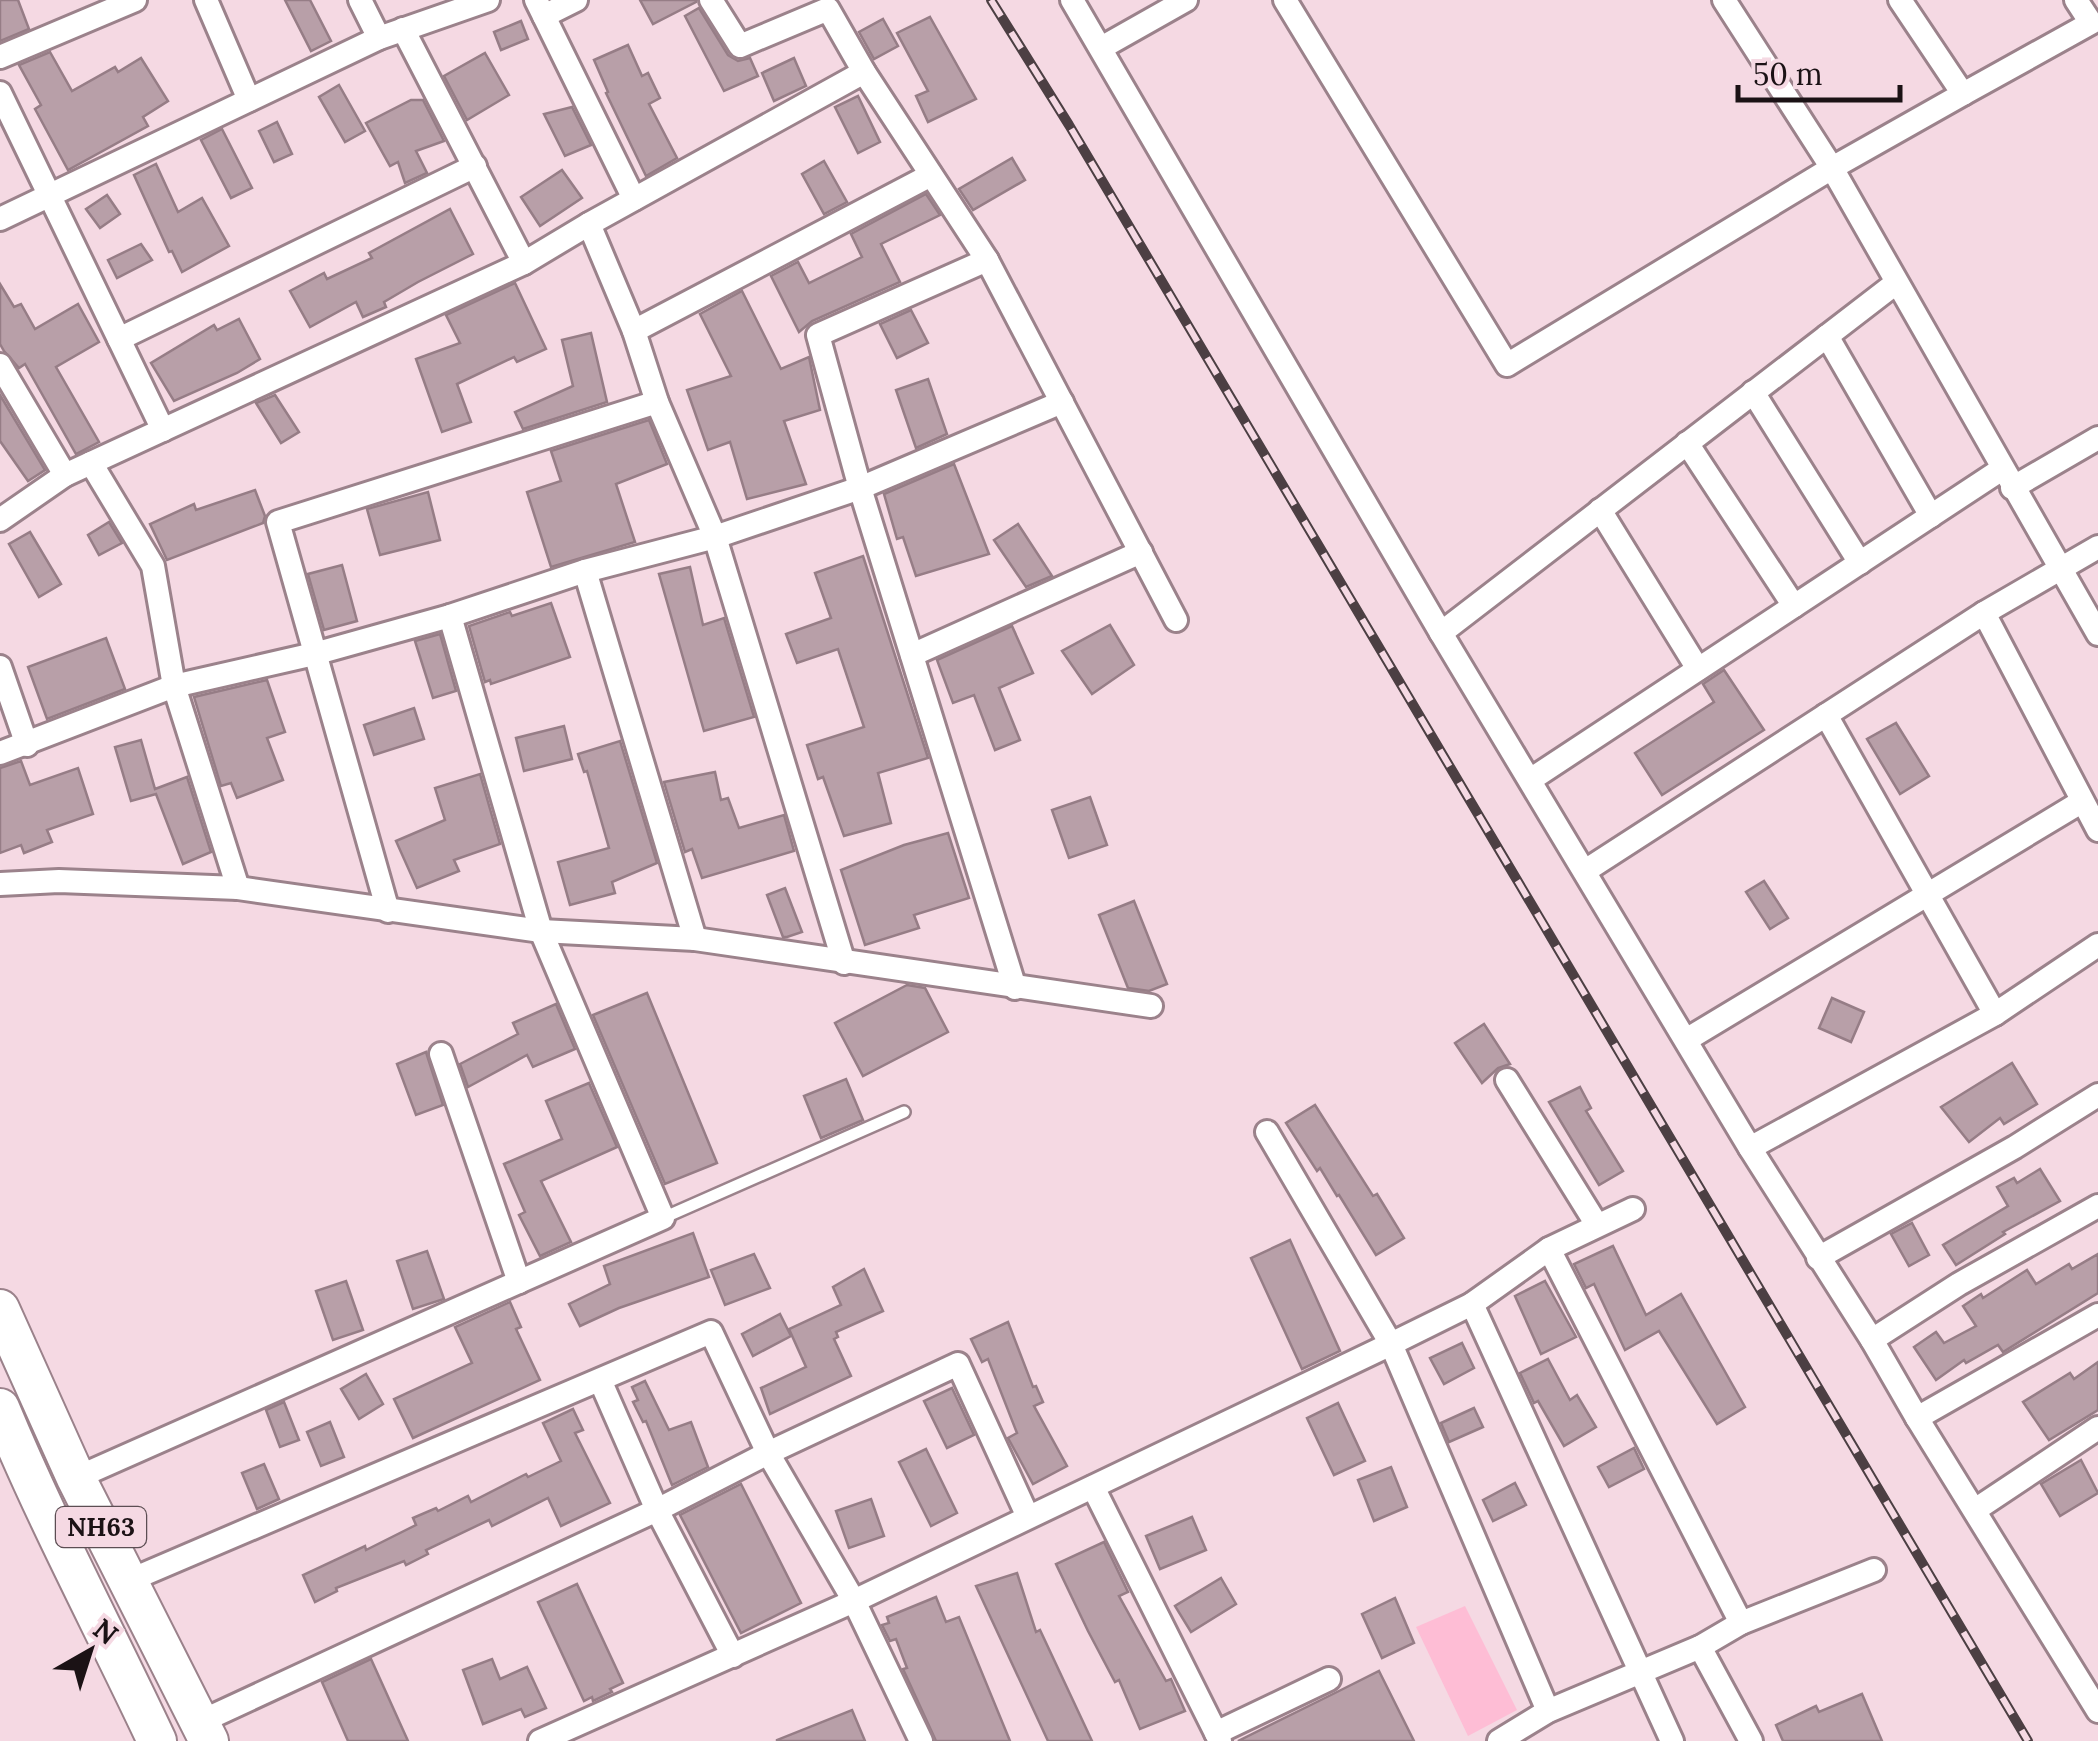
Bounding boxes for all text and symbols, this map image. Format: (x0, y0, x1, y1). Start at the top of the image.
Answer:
scale bar (1738, 40, 1900, 102)
text: 50 m (1753, 55, 1823, 93)
road number: NH63 (56, 1507, 146, 1547)
north arrow (40, 1601, 140, 1701)
text: N (86, 1611, 125, 1652)

